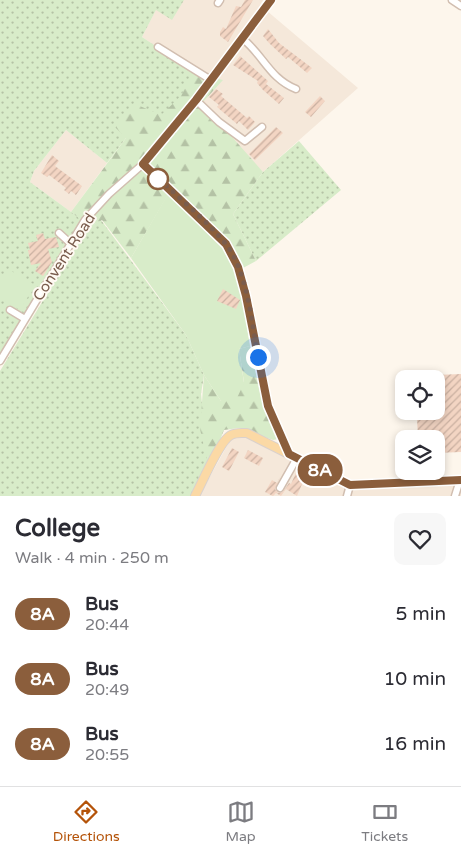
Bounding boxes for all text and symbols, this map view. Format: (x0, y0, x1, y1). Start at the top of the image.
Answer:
unlabelled marker (147, 168, 169, 190)
street label: Convent Road (29, 210, 99, 304)
your location (246, 345, 271, 370)
map controls (395, 370, 445, 480)
button: locate (395, 370, 445, 420)
button: layers (395, 430, 445, 480)
line badge: 8A (298, 454, 342, 486)
text: 8A (308, 459, 332, 481)
button: heart (394, 513, 446, 565)
text: College (15, 514, 100, 543)
text: Walk · 4 min · 250 m (15, 548, 169, 568)
text: Bus (85, 593, 119, 615)
text: 8A (30, 603, 55, 625)
text: 5 min (395, 603, 446, 625)
text: 20:44 (85, 615, 129, 635)
text: Bus (85, 658, 119, 680)
text: 8A (30, 668, 55, 690)
text: 10 min (383, 668, 446, 690)
text: 20:49 (85, 680, 129, 700)
text: Bus (85, 723, 119, 745)
text: 8A (30, 733, 55, 755)
text: 16 min (383, 733, 446, 755)
text: 20:55 (85, 745, 129, 765)
tab: Directions (53, 798, 120, 845)
tab: Map (225, 798, 256, 845)
tab: Tickets (361, 798, 408, 845)

